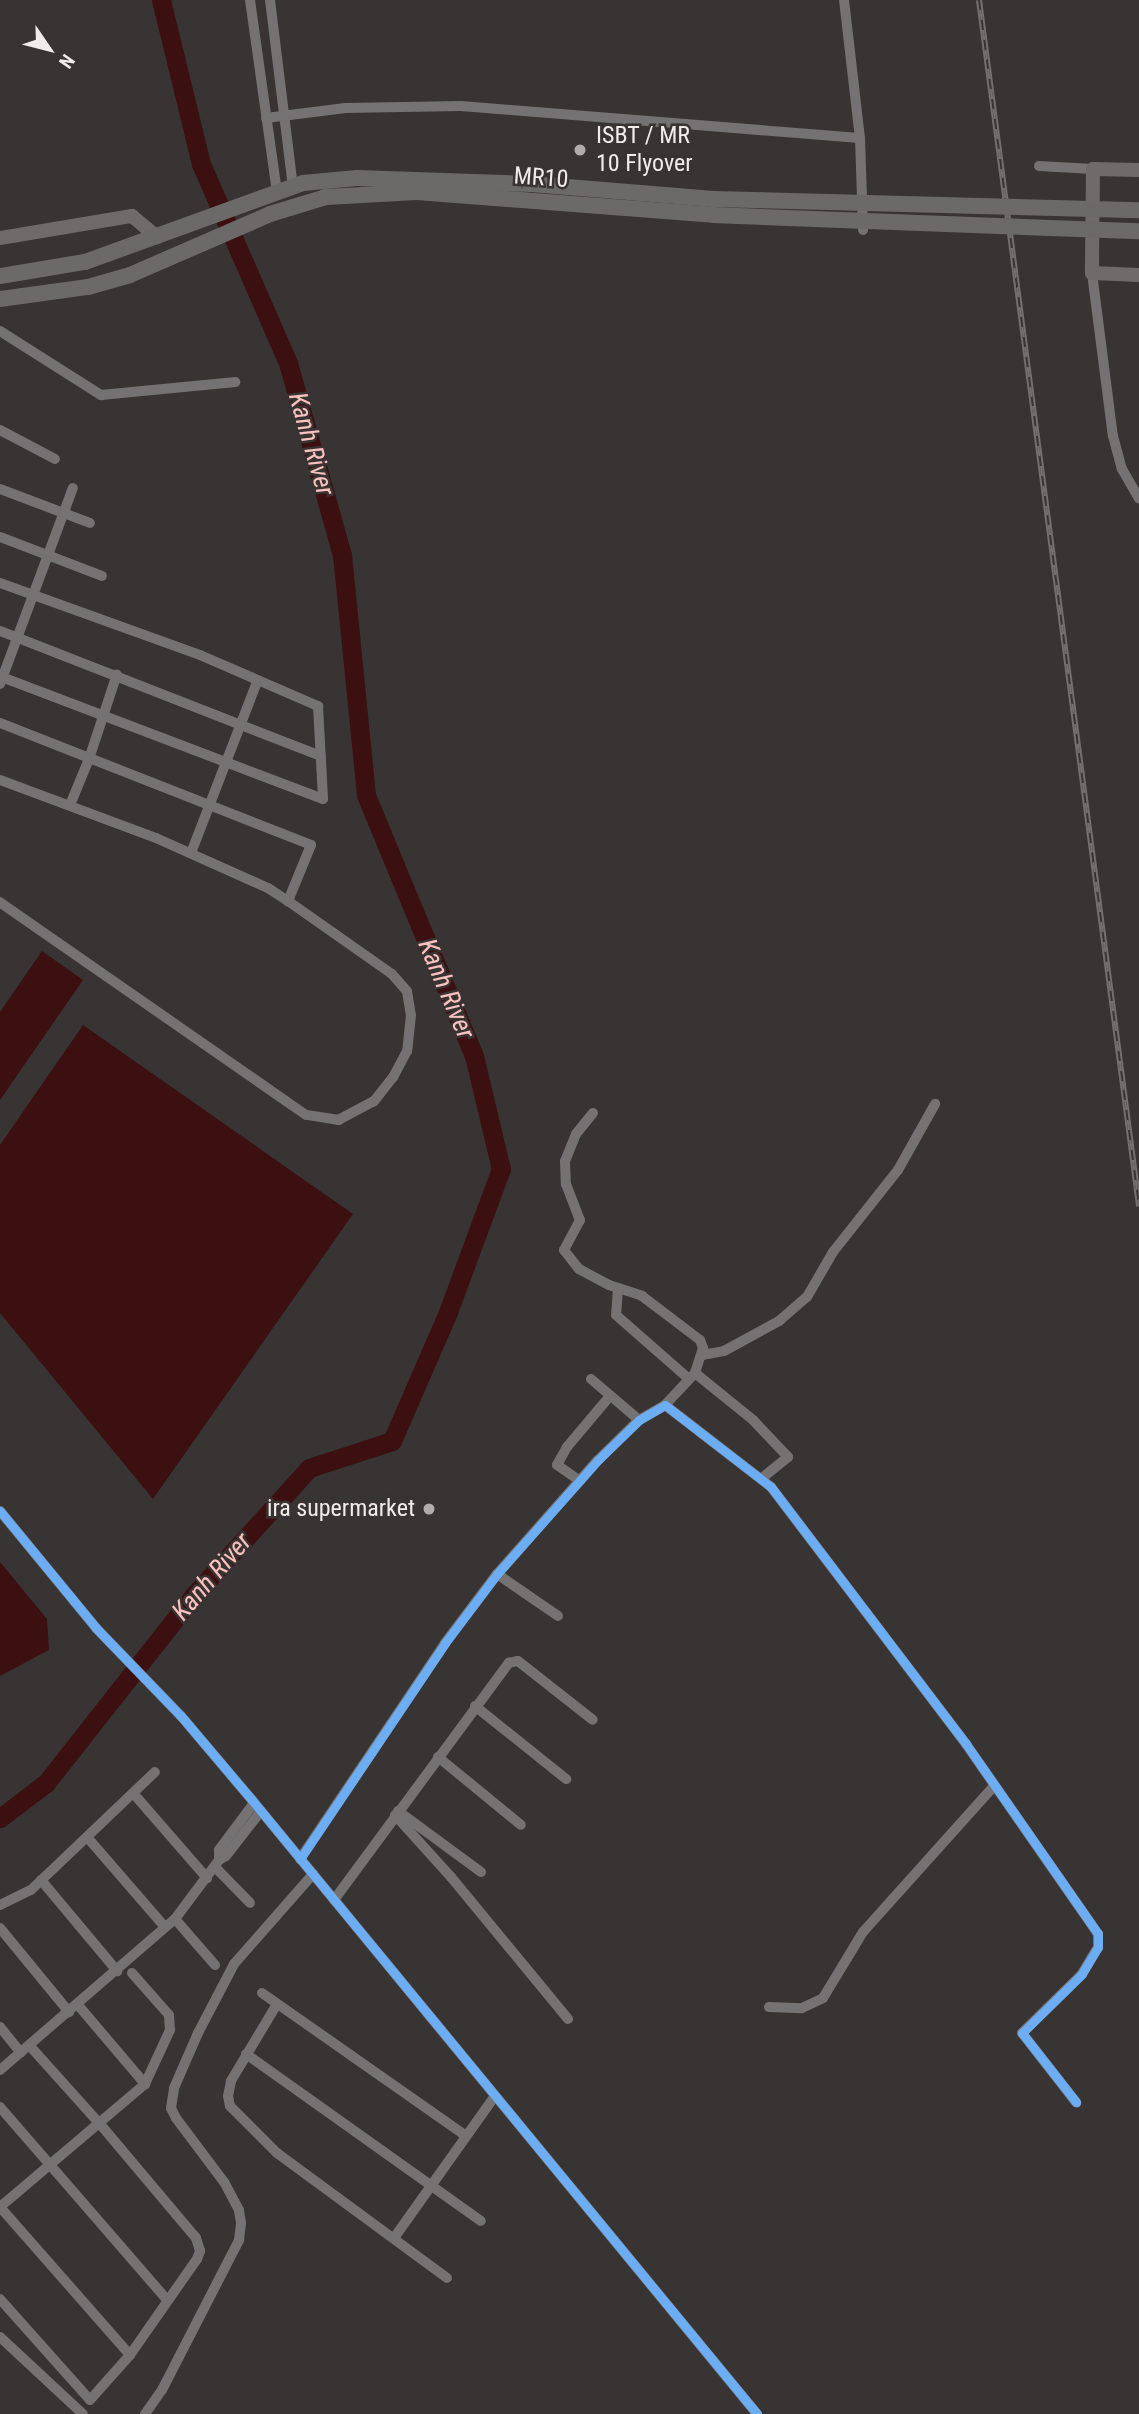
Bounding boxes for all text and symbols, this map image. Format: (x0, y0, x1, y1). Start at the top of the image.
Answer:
north arrow (14, 14, 84, 84)
text: N (54, 50, 79, 73)
place label: ISBT / MR 10 Flyover (596, 122, 693, 178)
marker: ISBT / MR 10 Flyover (570, 140, 590, 160)
street label: MR10 (513, 162, 569, 194)
water label: Kanh River (281, 389, 341, 499)
water label: Kanh River (411, 934, 481, 1044)
place label: ira supermarket (267, 1495, 415, 1523)
marker: ira supermarket (421, 1501, 437, 1517)
water label: Kanh River (166, 1527, 258, 1627)

